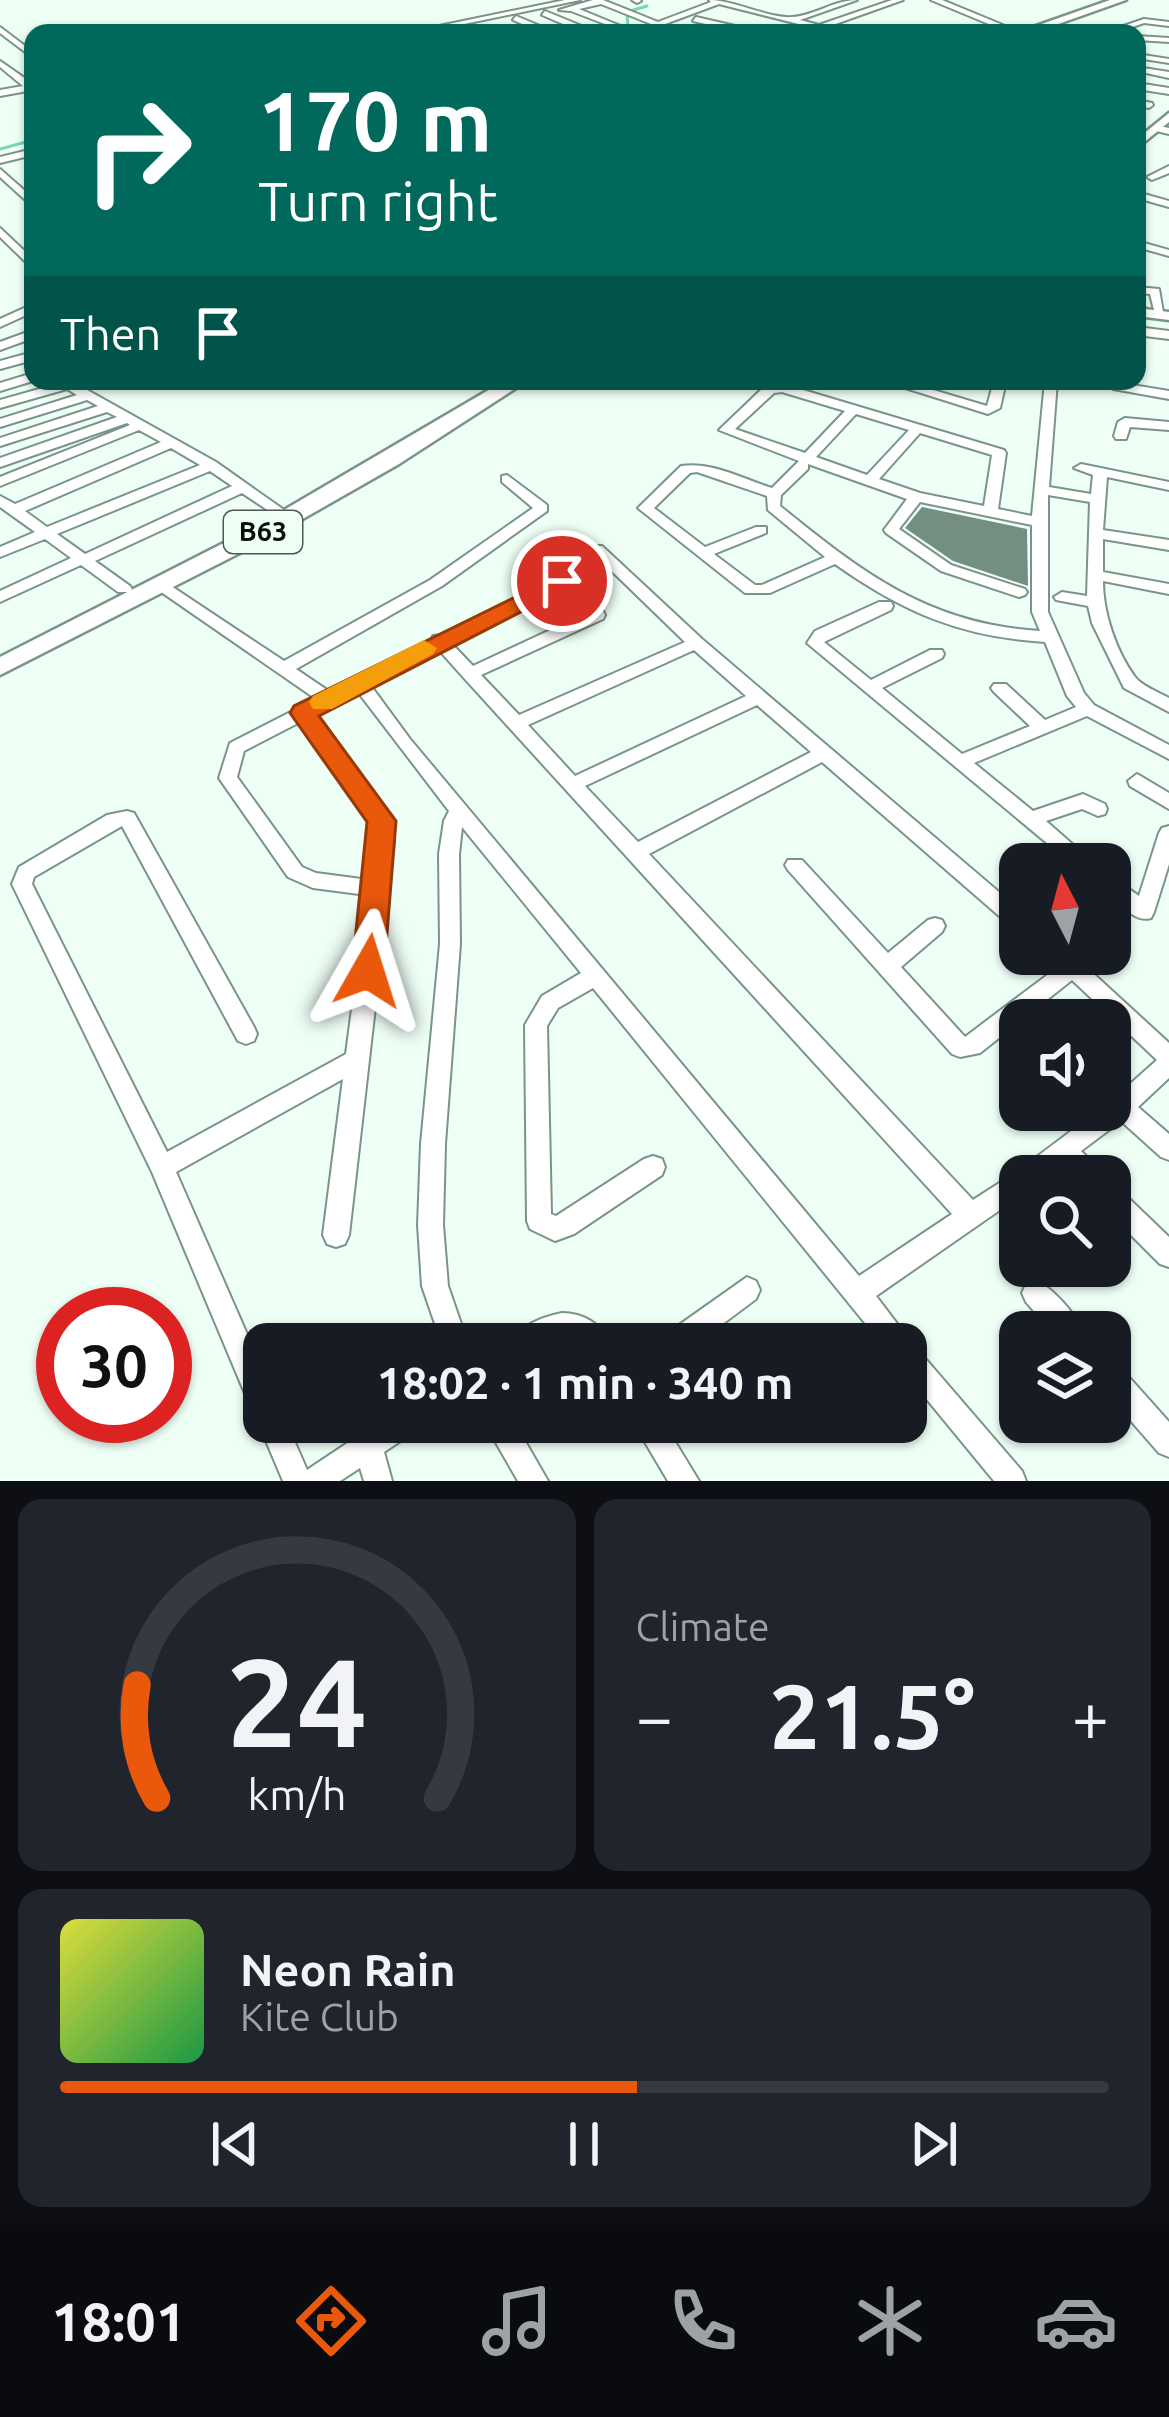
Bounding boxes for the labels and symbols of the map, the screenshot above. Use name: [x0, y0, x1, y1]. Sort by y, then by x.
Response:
road number: B63: [224, 511, 302, 553]
pin: [511, 530, 613, 632]
north arrow: [999, 843, 1131, 975]
position arrow: [305, 908, 431, 1034]
speed limit sign: 30: [36, 1287, 192, 1443]

